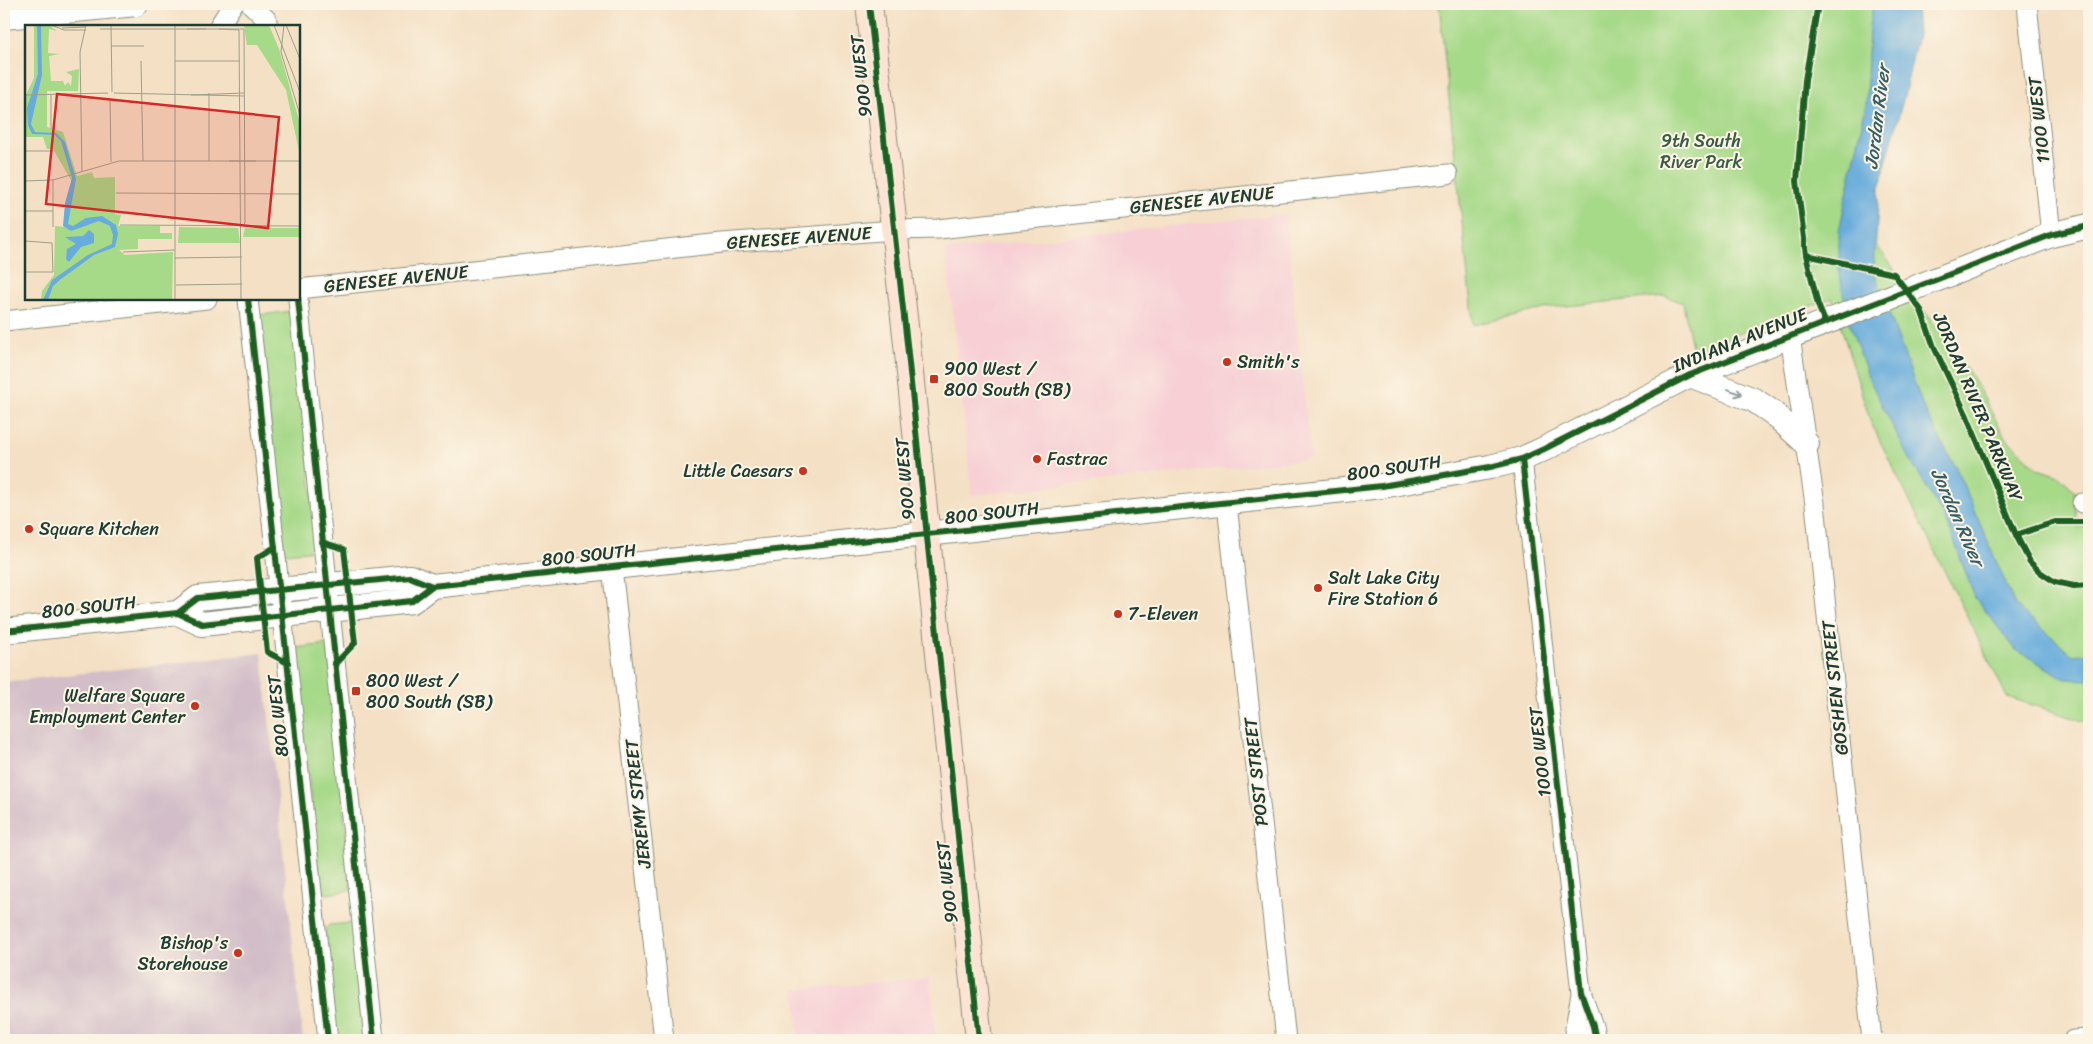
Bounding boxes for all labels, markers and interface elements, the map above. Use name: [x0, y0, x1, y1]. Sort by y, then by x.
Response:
inset map: [25, 25, 300, 300]
street label: 900 WEST: [841, 32, 881, 119]
water label: Jordan River: [1854, 60, 1900, 171]
street label: 1100 WEST: [2018, 74, 2059, 165]
park label: 9th South River Park: [1660, 125, 1742, 178]
street label: GENESEE AVENUE: [1128, 176, 1277, 223]
street label: GENESEE AVENUE: [726, 217, 873, 259]
street label: GENESEE AVENUE: [322, 255, 471, 302]
street label: INDIANA AVENUE: [1666, 298, 1814, 382]
street label: JORDAN RIVER PARKWAY: [1923, 306, 2033, 508]
place label: Smith's: [1237, 346, 1300, 378]
place label: 900 West / 800 South (SB): [944, 353, 1072, 406]
marker: Smith's: [1221, 356, 1233, 368]
marker: 900 West / 800 South (SB): [928, 373, 940, 385]
one-way arrow: [1727, 388, 1742, 397]
street label: 900 WEST: [885, 435, 925, 522]
place label: Fastrac: [1047, 443, 1107, 475]
street label: 800 SOUTH: [1345, 445, 1444, 490]
marker: Fastrac: [1031, 453, 1043, 465]
place label: Little Caesars: [683, 455, 794, 487]
water label: Jordan River: [1922, 463, 1996, 574]
marker: Little Caesars: [797, 465, 809, 477]
street label: 800 SOUTH: [943, 492, 1041, 534]
place label: Square Kitchen: [39, 513, 159, 545]
marker: Square Kitchen: [23, 523, 35, 535]
street label: 800 SOUTH: [540, 534, 638, 576]
place label: Salt Lake City Fire Station 6: [1328, 562, 1440, 615]
marker: Salt Lake City Fire Station 6: [1312, 582, 1324, 594]
street label: 800 SOUTH: [40, 586, 138, 628]
place label: 7-Eleven: [1128, 598, 1199, 630]
marker: 7-Eleven: [1112, 608, 1124, 620]
street label: GOSHEN STREET: [1812, 618, 1858, 757]
place label: 800 West / 800 South (SB): [366, 665, 494, 718]
street label: 800 WEST: [258, 672, 298, 759]
place label: Welfare Square Employment Center: [29, 680, 187, 733]
marker: 800 West / 800 South (SB): [350, 685, 362, 697]
marker: Welfare Square Employment Center: [189, 700, 201, 712]
street label: 1000 WEST: [1519, 704, 1561, 799]
street label: POST STREET: [1234, 715, 1278, 828]
street label: JEREMY STREET: [615, 737, 661, 871]
street label: 900 WEST: [927, 838, 967, 925]
place label: Bishop's Storehouse: [138, 927, 229, 980]
marker: Bishop's Storehouse: [232, 947, 244, 959]

